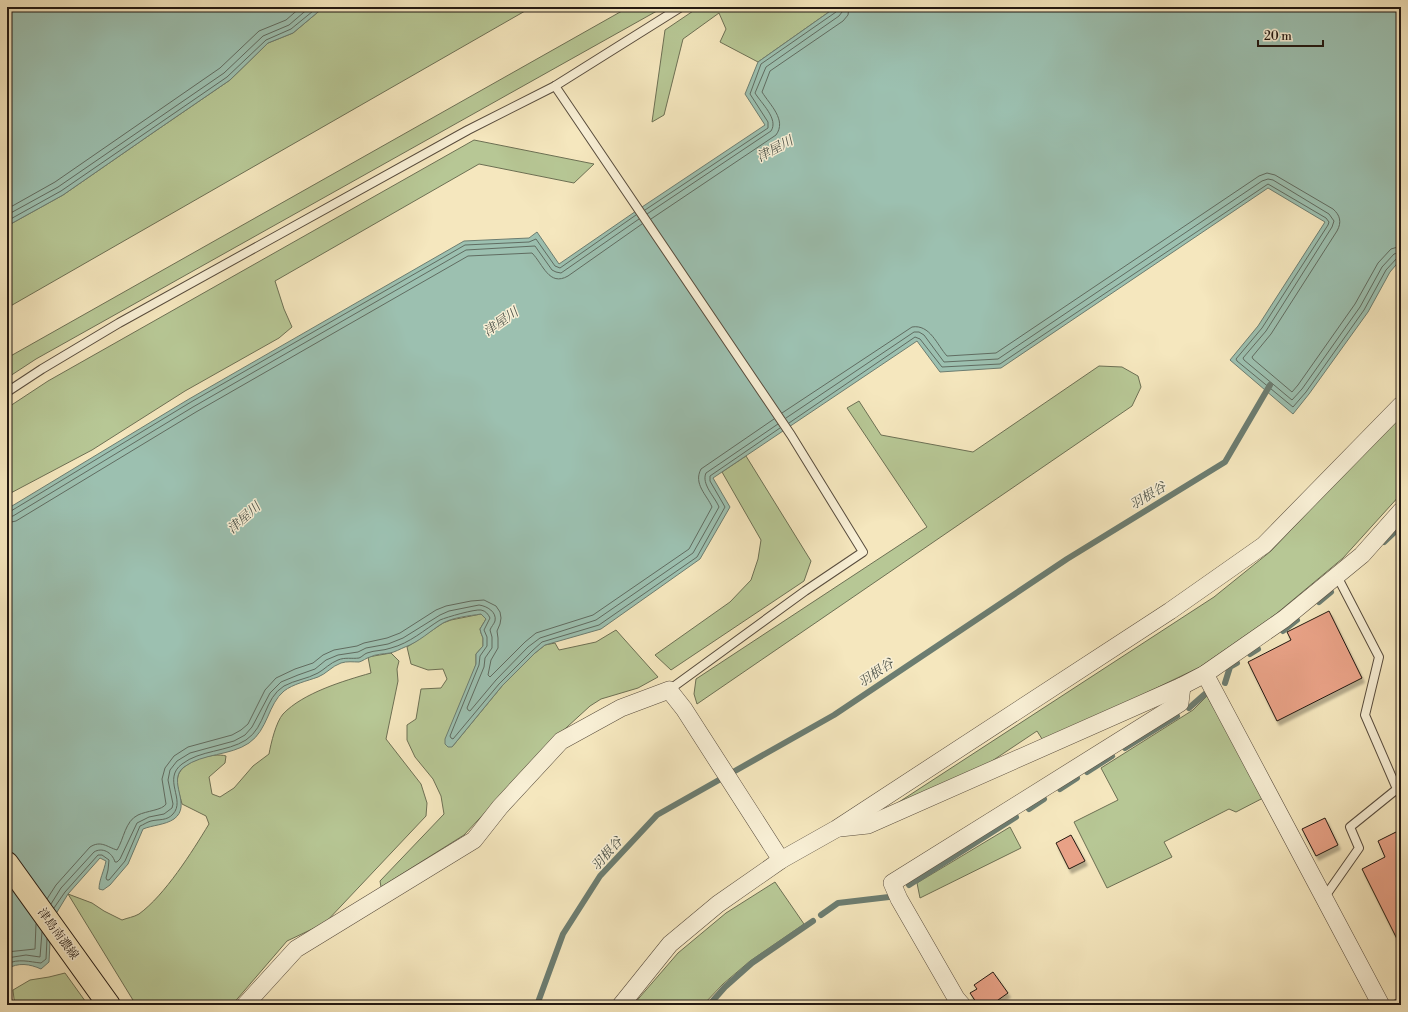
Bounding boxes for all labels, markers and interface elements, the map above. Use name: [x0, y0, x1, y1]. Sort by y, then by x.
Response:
scale bar: [1258, 22, 1323, 48]
text: 20 m: [1264, 29, 1292, 44]
water label: 津屋川: [754, 132, 798, 165]
water label: 津屋川: [480, 303, 523, 340]
water label: 羽根谷: [1127, 479, 1170, 513]
water label: 津屋川: [224, 498, 265, 537]
water label: 羽根谷: [855, 655, 897, 691]
water label: 羽根谷: [588, 833, 627, 874]
street label: 津島南濃線: [34, 905, 82, 963]

